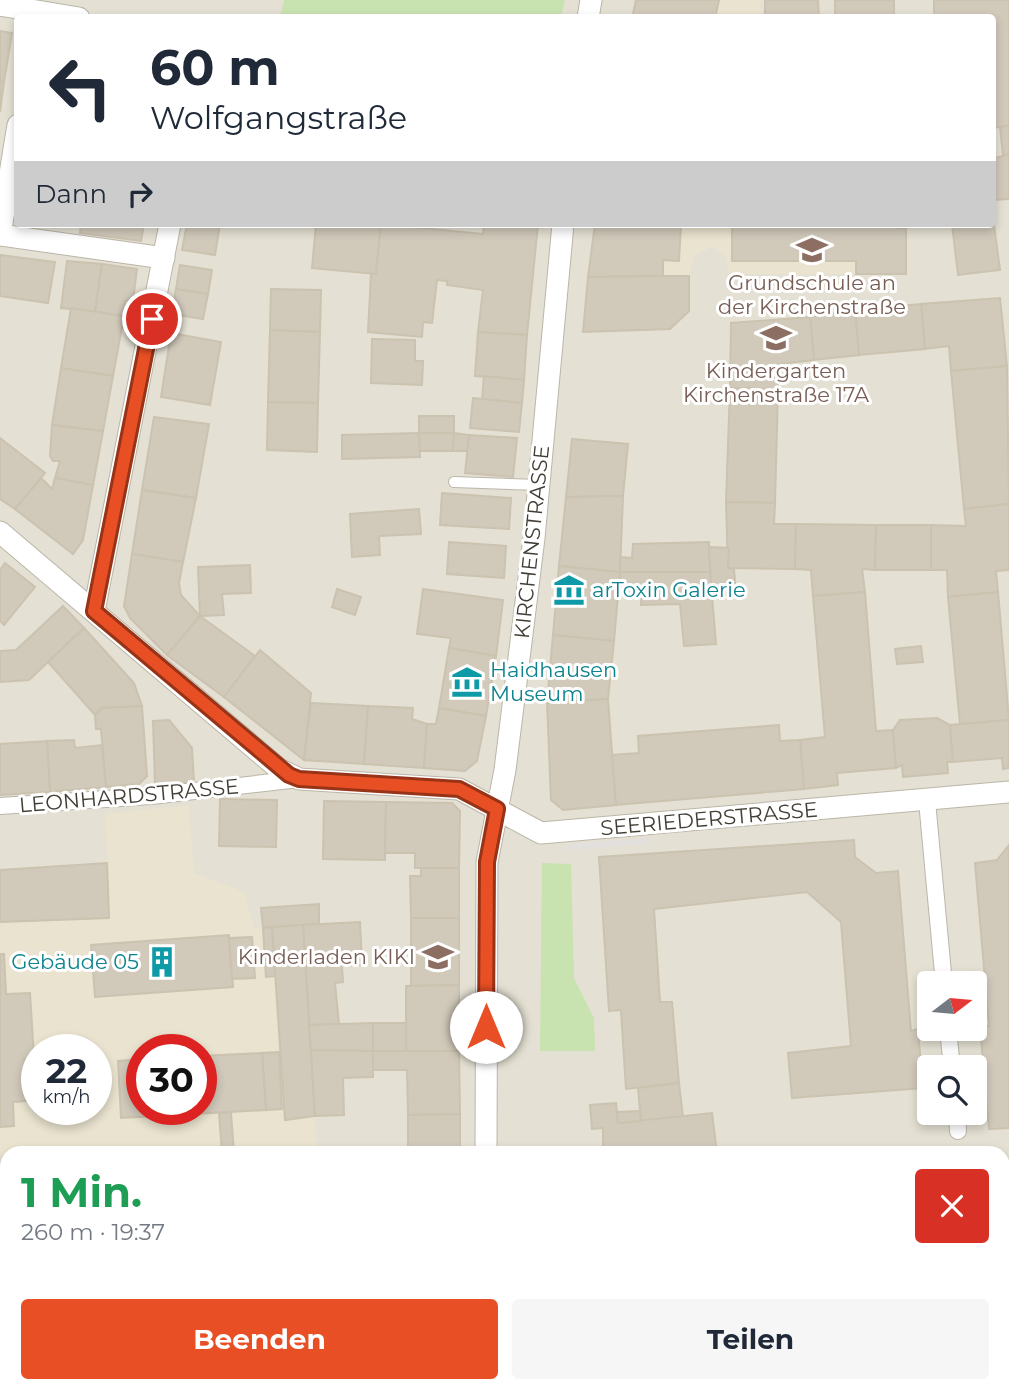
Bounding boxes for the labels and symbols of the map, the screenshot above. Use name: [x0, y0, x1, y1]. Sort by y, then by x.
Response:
school or university icon: Grundschule an der Kirchenstraße: [795, 233, 829, 267]
place label: Grundschule an der Kirchenstraße: [718, 270, 906, 319]
pin: [122, 289, 182, 349]
school or university icon: Kindergarten Kirchenstraße 17A: [759, 321, 793, 355]
place label: Kindergarten Kirchenstraße 17A: [683, 358, 870, 407]
street label: KIRCHENSTRASSE: [509, 444, 554, 640]
museum icon: arToxin Galerie: [552, 573, 586, 607]
place label: arToxin Galerie: [592, 577, 746, 602]
place label: Haidhausen Museum: [490, 657, 617, 706]
museum icon: Haidhausen Museum: [450, 665, 484, 699]
street label: LEONHARDSTRASSE: [18, 773, 240, 818]
street label: SEERIEDERSTRASSE: [599, 797, 819, 840]
school or university icon: Kinderladen KIKI: [421, 940, 455, 974]
place label: Kinderladen KIKI: [238, 944, 415, 969]
building icon: Gebäude 05: [145, 945, 179, 979]
place label: Gebäude 05: [11, 949, 139, 974]
north arrow: [917, 971, 987, 1041]
position arrow: [449, 990, 523, 1064]
speed limit sign: 30: [126, 1034, 217, 1125]

